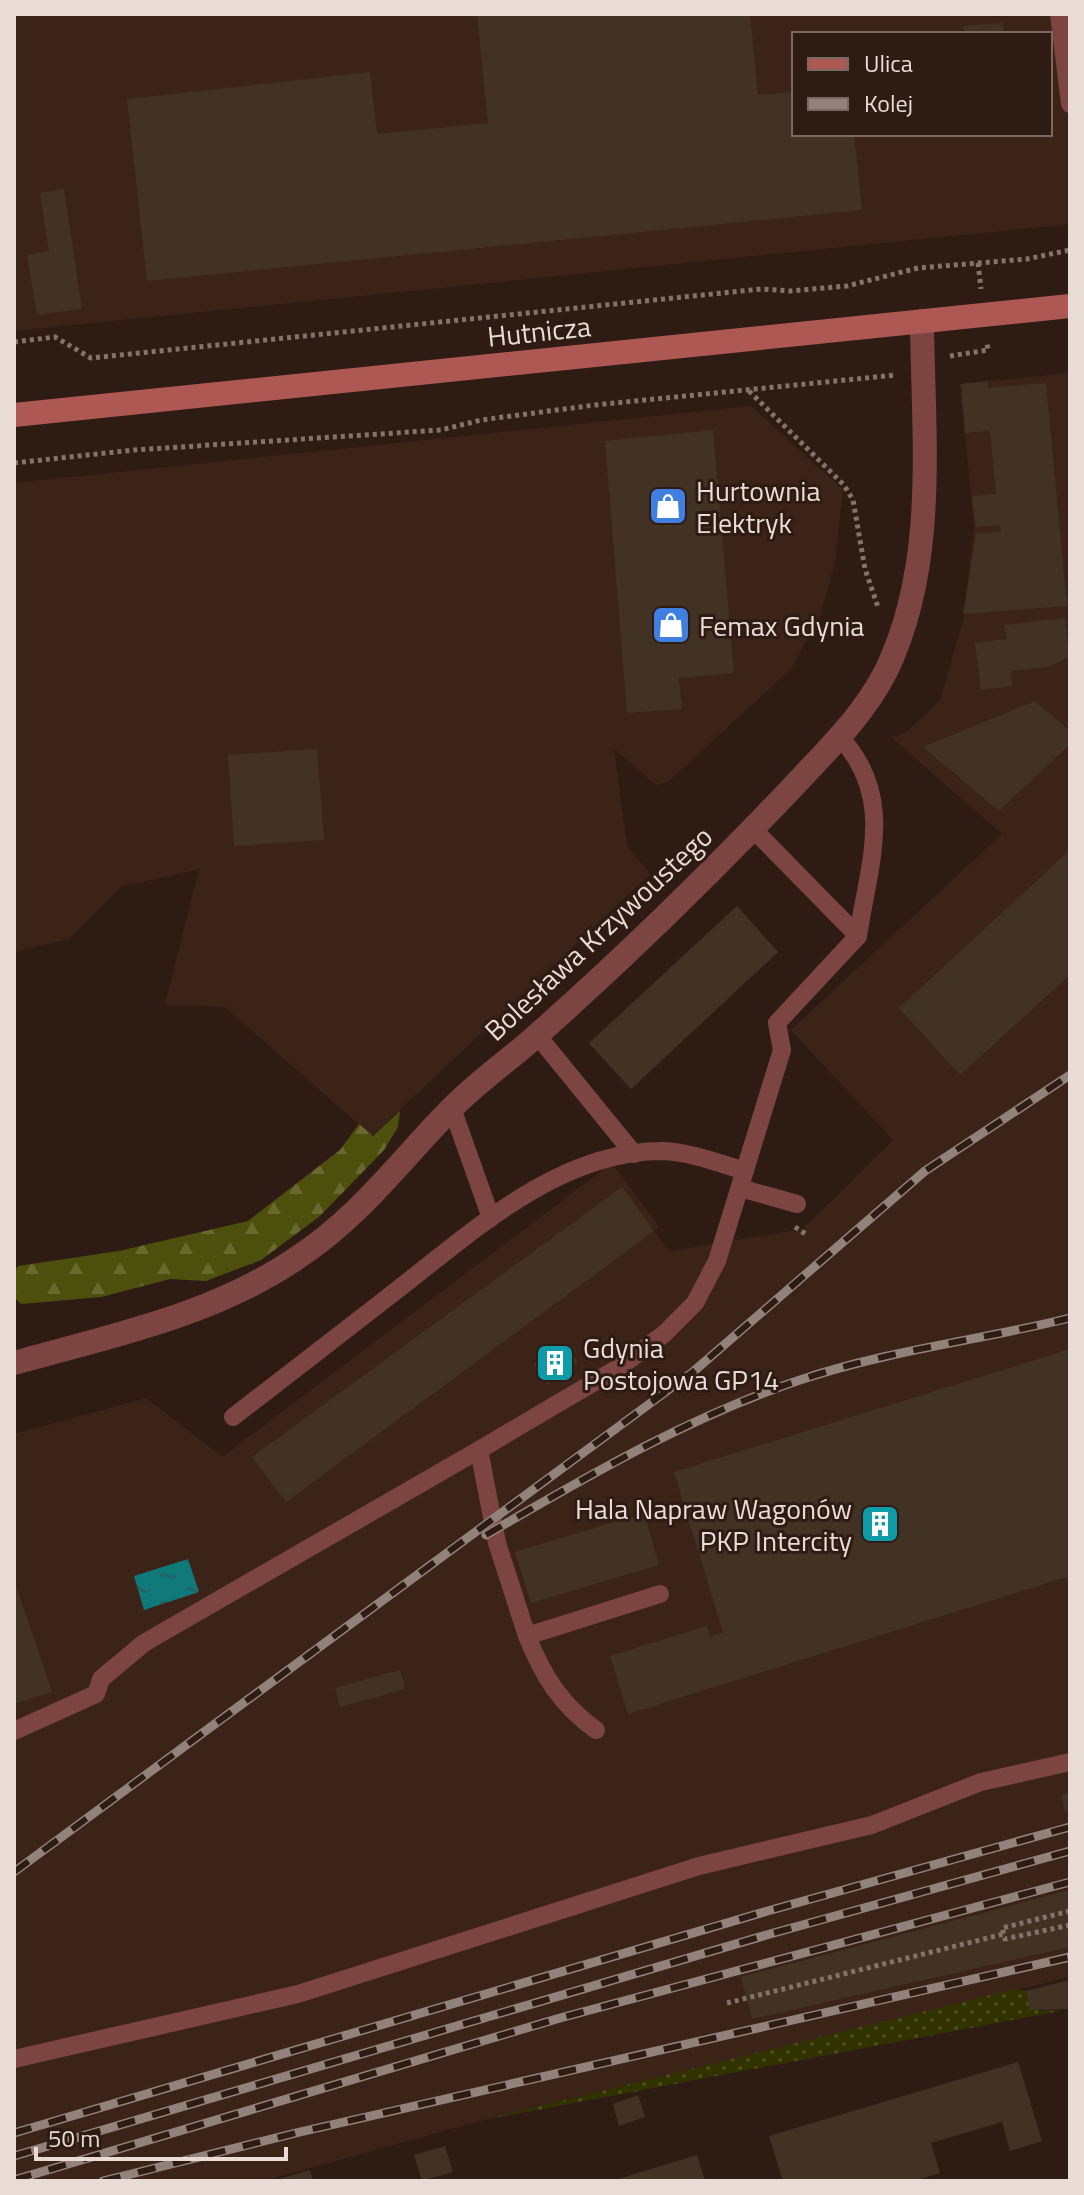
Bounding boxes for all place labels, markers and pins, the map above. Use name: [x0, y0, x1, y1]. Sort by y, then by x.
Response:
place label: Hurtownia Elektryk: [696, 469, 820, 544]
shop icon: Hurtownia Elektryk: [647, 485, 689, 527]
shop icon: Femax Gdynia: [650, 604, 692, 646]
place label: Femax Gdynia: [699, 604, 864, 647]
place label: Gdynia Postojowa GP14: [583, 1326, 779, 1401]
building icon: Gdynia Postojowa GP14: [534, 1342, 576, 1384]
place label: Hala Napraw Wagonów PKP Intercity: [575, 1487, 852, 1562]
building icon: Hala Napraw Wagonów PKP Intercity: [859, 1503, 901, 1545]

